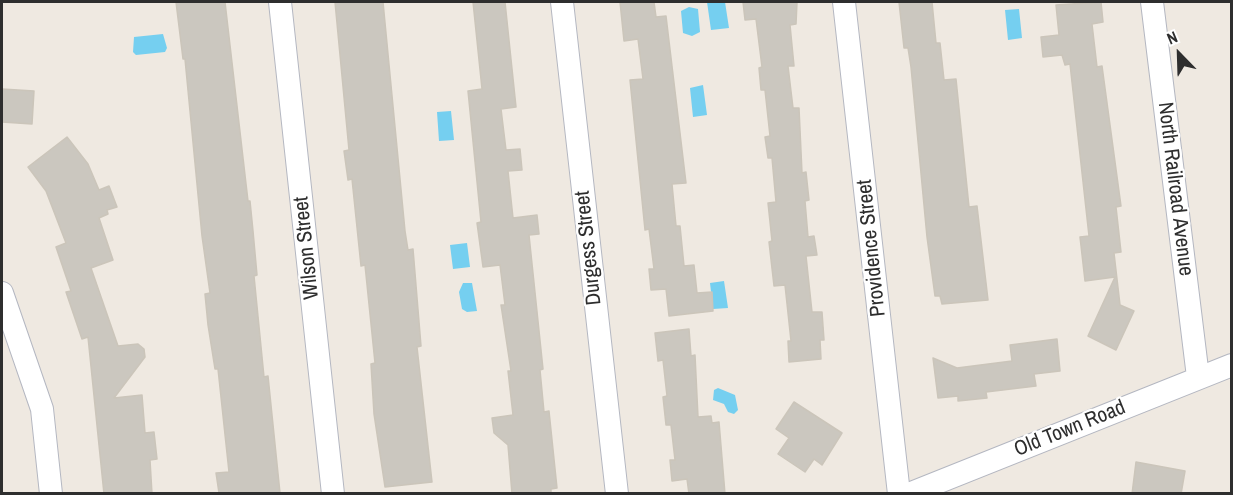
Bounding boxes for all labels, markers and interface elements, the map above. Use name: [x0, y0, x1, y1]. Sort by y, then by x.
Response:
north arrow: [1149, 24, 1209, 84]
text: N: [1163, 25, 1181, 49]
street label: North Railroad Avenue: [1152, 101, 1198, 277]
street label: Providence Street: [852, 178, 892, 318]
street label: Durgess Street: [570, 190, 608, 306]
street label: Wilson Street: [289, 195, 325, 301]
street label: Old Town Road: [1011, 395, 1129, 463]

